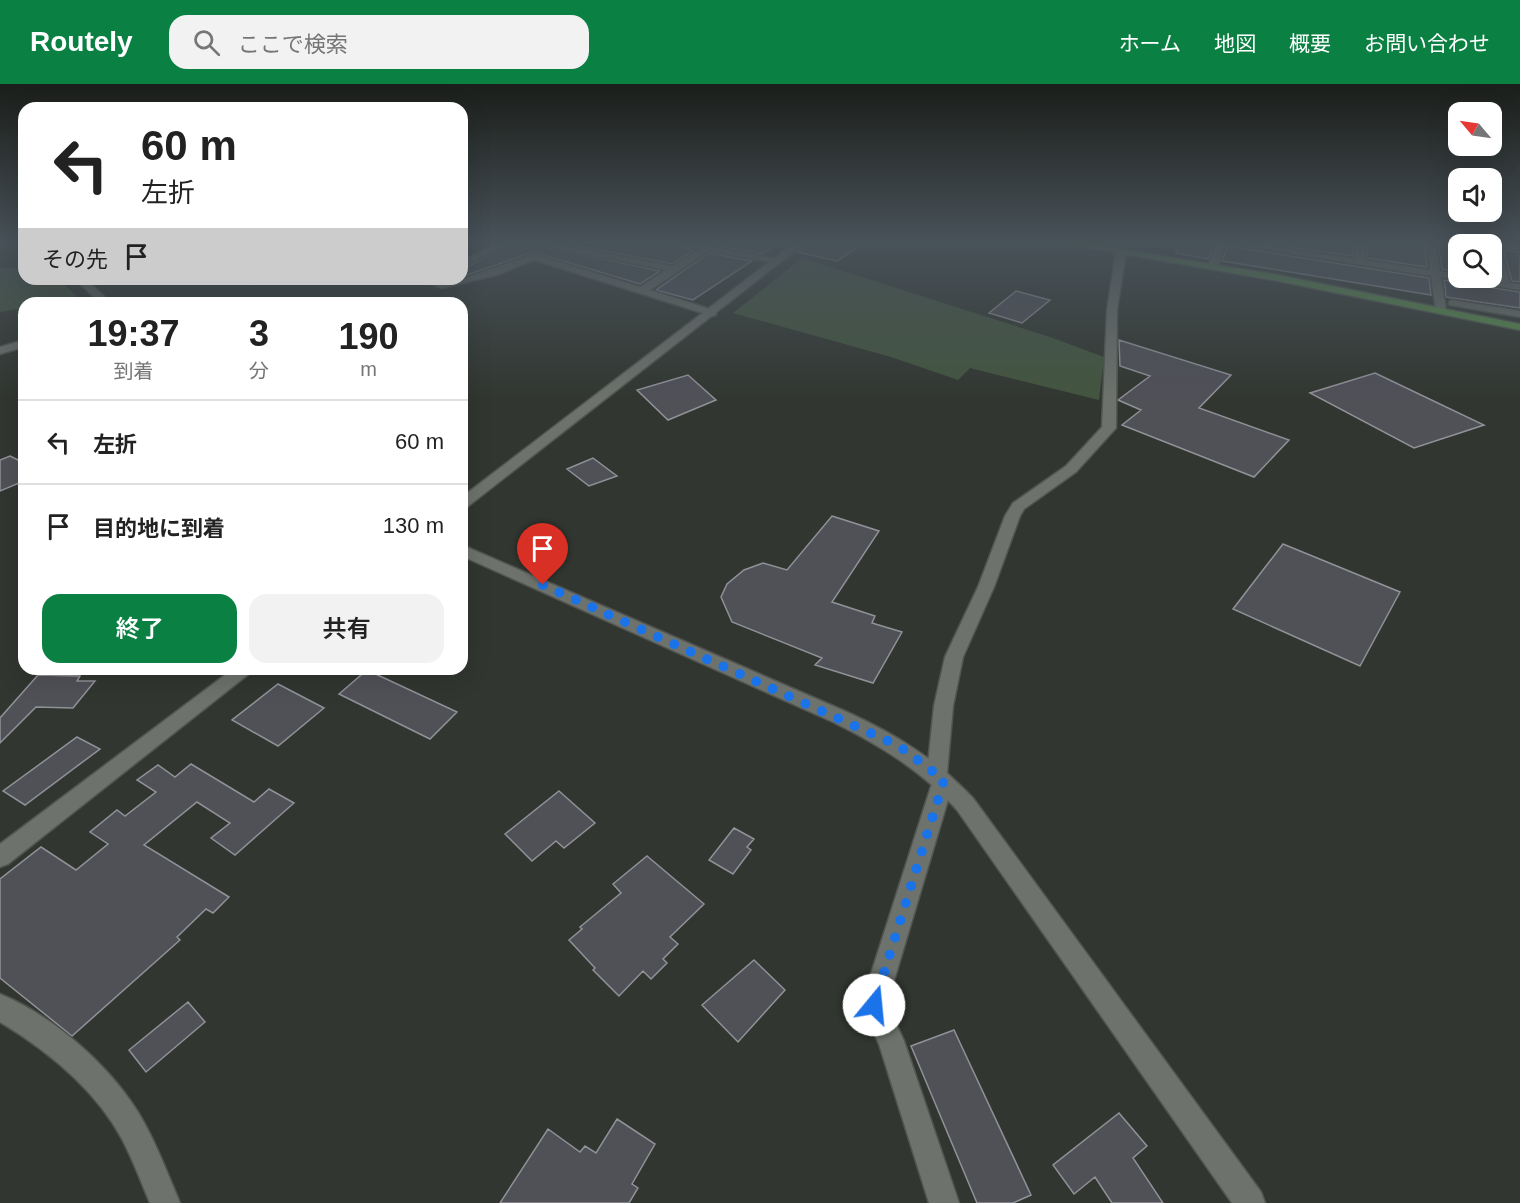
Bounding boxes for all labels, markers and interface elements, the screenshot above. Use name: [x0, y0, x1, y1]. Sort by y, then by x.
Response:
search box: [169, 15, 589, 69]
text: Routely: [30, 26, 133, 57]
icon: search: [190, 26, 223, 59]
text: ここで検索: [238, 32, 348, 57]
text: ホーム: [1119, 32, 1181, 55]
text: 地図: [1214, 32, 1256, 55]
text: 概要: [1289, 32, 1331, 55]
text: お問い合わせ: [1364, 32, 1490, 55]
north arrow: [1448, 102, 1502, 156]
map controls: [1448, 102, 1502, 288]
text: 60 m: [141, 122, 237, 169]
icon: left: [42, 126, 120, 204]
button: sound: [1448, 168, 1502, 222]
text: 左折: [141, 178, 195, 208]
button: search: [1448, 234, 1502, 288]
icon: arrive: [120, 240, 153, 273]
text: その先: [42, 247, 108, 272]
text: 19:37: [87, 313, 180, 354]
text: 3: [249, 313, 269, 354]
text: 190: [338, 316, 399, 357]
text: m: [360, 358, 377, 380]
text: 到着: [113, 360, 153, 382]
text: 分: [249, 360, 269, 382]
icon: left: [42, 426, 75, 459]
text: 60 m: [395, 429, 444, 454]
text: 左折: [93, 432, 137, 457]
icon: arrive: [42, 510, 75, 543]
text: 130 m: [383, 513, 444, 538]
text: 目的地に到着: [93, 516, 225, 541]
pin: [517, 523, 568, 585]
icon: arrive: [526, 532, 559, 565]
button: 終了: [42, 594, 237, 663]
button: 共有: [249, 594, 444, 663]
position arrow: [842, 973, 906, 1037]

